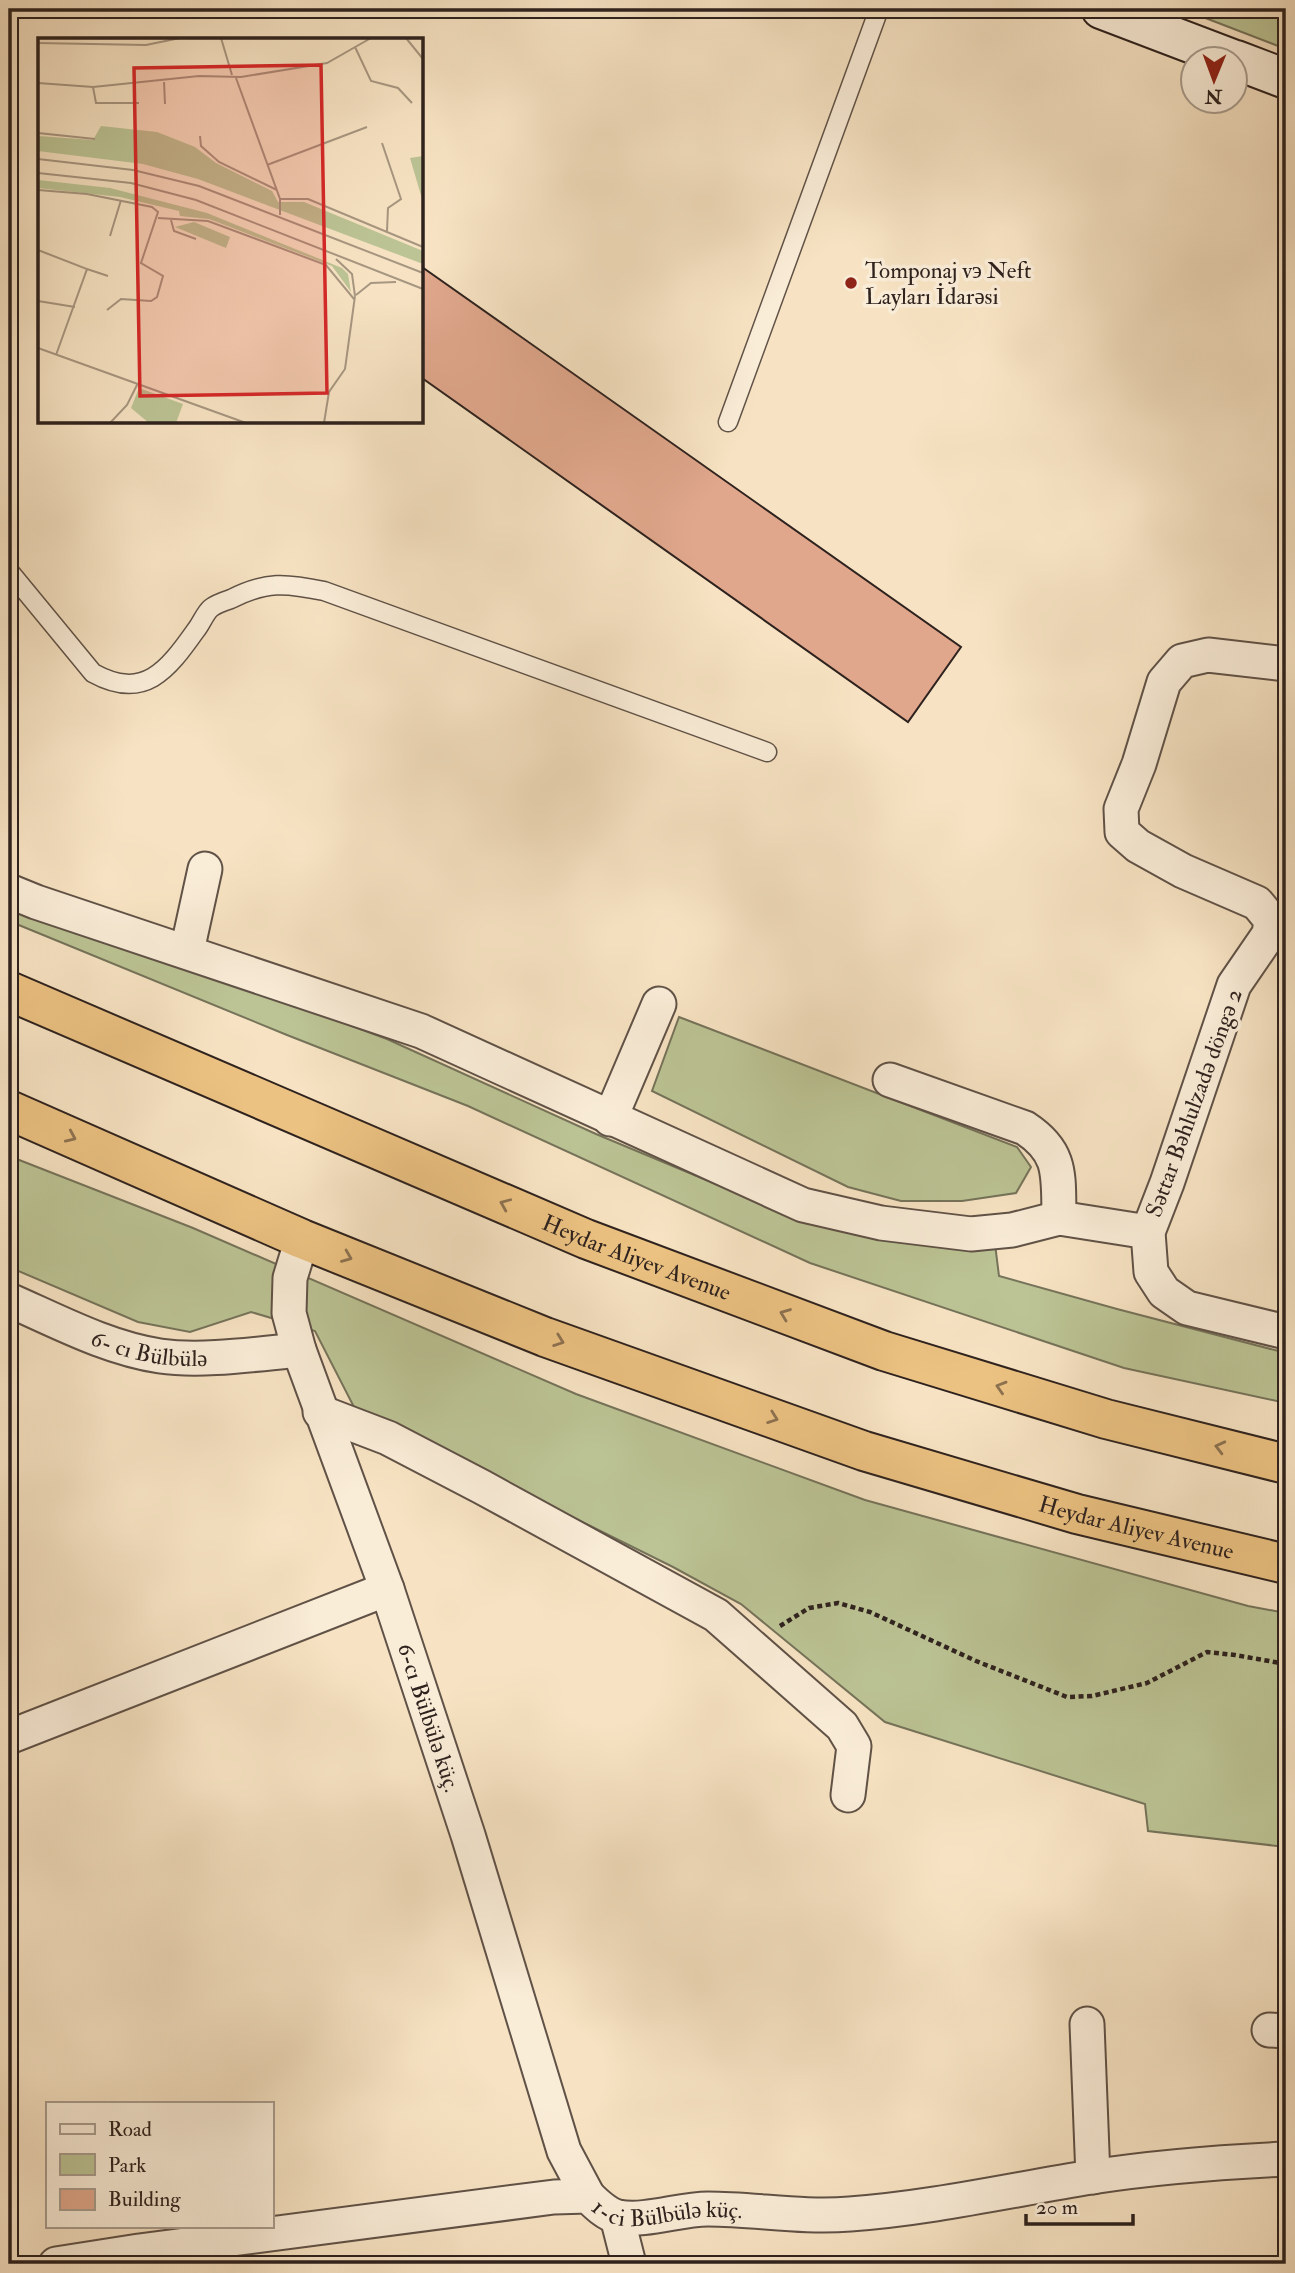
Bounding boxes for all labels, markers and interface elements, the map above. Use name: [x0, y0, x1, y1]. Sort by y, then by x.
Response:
inset map: [38, 38, 424, 424]
north arrow: [1180, 46, 1250, 116]
text: N: [1204, 84, 1223, 108]
place label: Tomponaj vэ Neft Layları İdarəsi: [865, 256, 1031, 311]
marker: Tomponaj vэ Neft Layları İdarəsi: [843, 275, 859, 291]
street label: Səttar Bəhlulzadə döngə 2: [1139, 985, 1249, 1221]
one-way arrow: [64, 1129, 76, 1143]
one-way arrow: [500, 1198, 513, 1212]
street label: Heydar Aliyev Avenue: [538, 1208, 736, 1307]
one-way arrow: [341, 1249, 353, 1263]
one-way arrow: [780, 1308, 792, 1322]
street label: 6- cı Bülbülə: [87, 1323, 208, 1373]
one-way arrow: [552, 1333, 564, 1347]
one-way arrow: [995, 1380, 1007, 1395]
one-way arrow: [766, 1410, 778, 1424]
one-way arrow: [1214, 1441, 1226, 1455]
street label: Heydar Aliyev Avenue: [1036, 1489, 1237, 1566]
street label: 6-cı Bülbülə küç.: [391, 1639, 467, 1796]
legend: [46, 2102, 273, 2228]
text: Road: [108, 2116, 153, 2143]
text: Park: [108, 2152, 146, 2179]
scale bar: [1026, 2182, 1132, 2226]
text: Building: [108, 2186, 181, 2213]
street label: 1-ci Bülbülə küç.: [586, 2192, 743, 2233]
text: 20 m: [1036, 2194, 1078, 2221]

